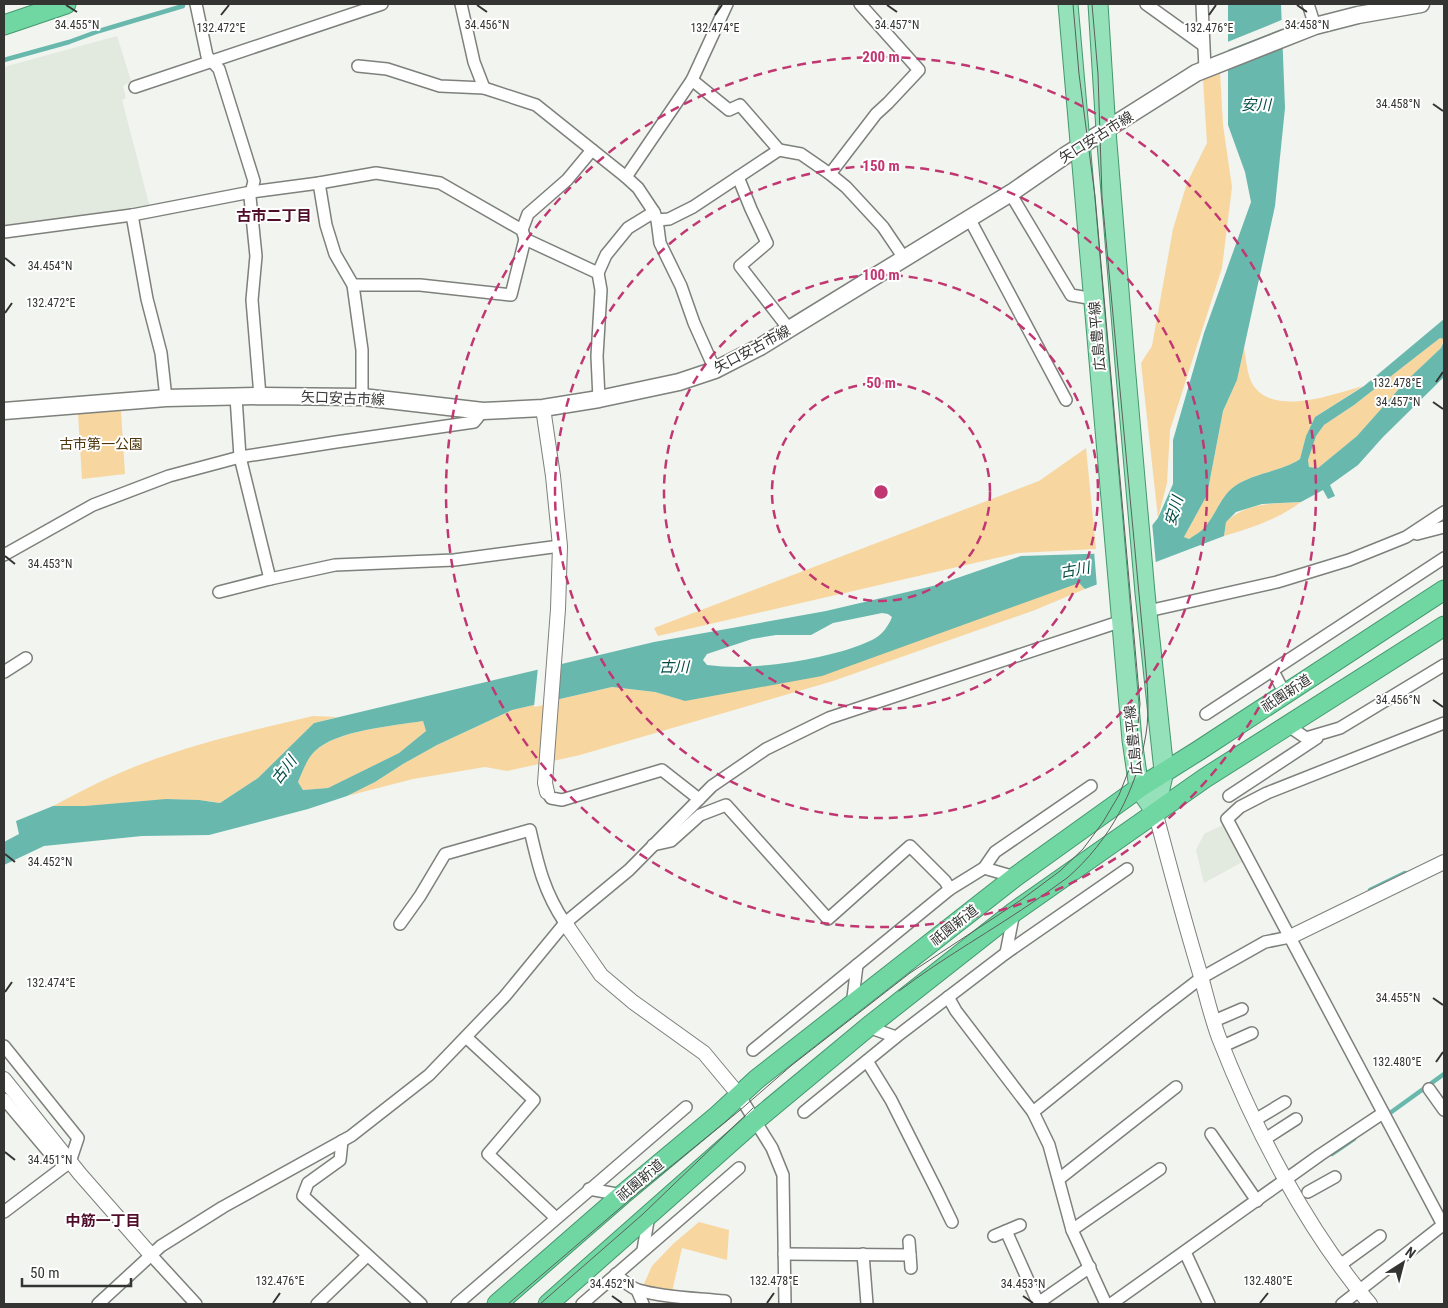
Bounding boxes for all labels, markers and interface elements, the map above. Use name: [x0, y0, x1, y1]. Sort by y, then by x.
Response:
text: 34.455°N: [55, 18, 99, 32]
text: 34.456°N: [465, 18, 509, 32]
text: 34.457°N: [875, 18, 919, 32]
text: 34.458°N: [1285, 18, 1329, 32]
text: 132.472°E: [196, 21, 246, 35]
text: 132.474°E: [690, 21, 740, 35]
text: 132.476°E: [1184, 21, 1234, 35]
text: 200 m: [862, 48, 900, 66]
water label: 安川: [1241, 96, 1273, 114]
text: 34.458°N: [1376, 97, 1420, 111]
street label: 矢口安古市線: [1056, 108, 1136, 166]
text: 150 m: [862, 157, 900, 175]
district label: 古市二丁目: [236, 207, 312, 225]
text: 34.454°N: [28, 259, 72, 273]
text: 100 m: [862, 266, 900, 284]
text: 132.472°E: [26, 296, 76, 310]
street label: 広島豊平線: [1086, 300, 1108, 372]
street label: 矢口安古市線: [711, 322, 793, 376]
text: 50 m: [866, 374, 896, 392]
text: 132.478°E: [1372, 376, 1422, 390]
street label: 矢口安古市線: [301, 389, 385, 407]
text: 34.457°N: [1376, 395, 1420, 409]
park label: 古市第一公園: [59, 436, 143, 452]
centre of rings: [872, 483, 890, 501]
water label: 安川: [1161, 492, 1187, 528]
text: 34.453°N: [28, 557, 72, 571]
water label: 古川: [1059, 558, 1093, 581]
water label: 古川: [659, 658, 691, 676]
street label: 祇園新道: [1258, 671, 1314, 715]
text: 34.456°N: [1376, 693, 1420, 707]
street label: 広島豊平線: [1121, 704, 1145, 776]
water label: 古川: [268, 751, 302, 787]
text: 34.452°N: [28, 855, 72, 869]
street label: 祇園新道: [927, 901, 981, 949]
text: 132.474°E: [26, 976, 76, 990]
text: 34.455°N: [1376, 991, 1420, 1005]
text: 132.480°E: [1372, 1055, 1422, 1069]
text: 34.451°N: [28, 1153, 72, 1167]
street label: 祇園新道: [613, 1156, 667, 1204]
district label: 中筋一丁目: [65, 1212, 141, 1230]
north arrow: [1378, 1238, 1428, 1288]
text: N: [1402, 1243, 1419, 1261]
scale bar: [22, 1256, 131, 1288]
text: 50 m: [30, 1264, 60, 1282]
text: 132.476°E: [255, 1274, 305, 1288]
text: 132.478°E: [749, 1274, 799, 1288]
text: 132.480°E: [1243, 1274, 1293, 1288]
text: 34.452°N: [590, 1277, 634, 1291]
text: 34.453°N: [1001, 1277, 1045, 1291]

